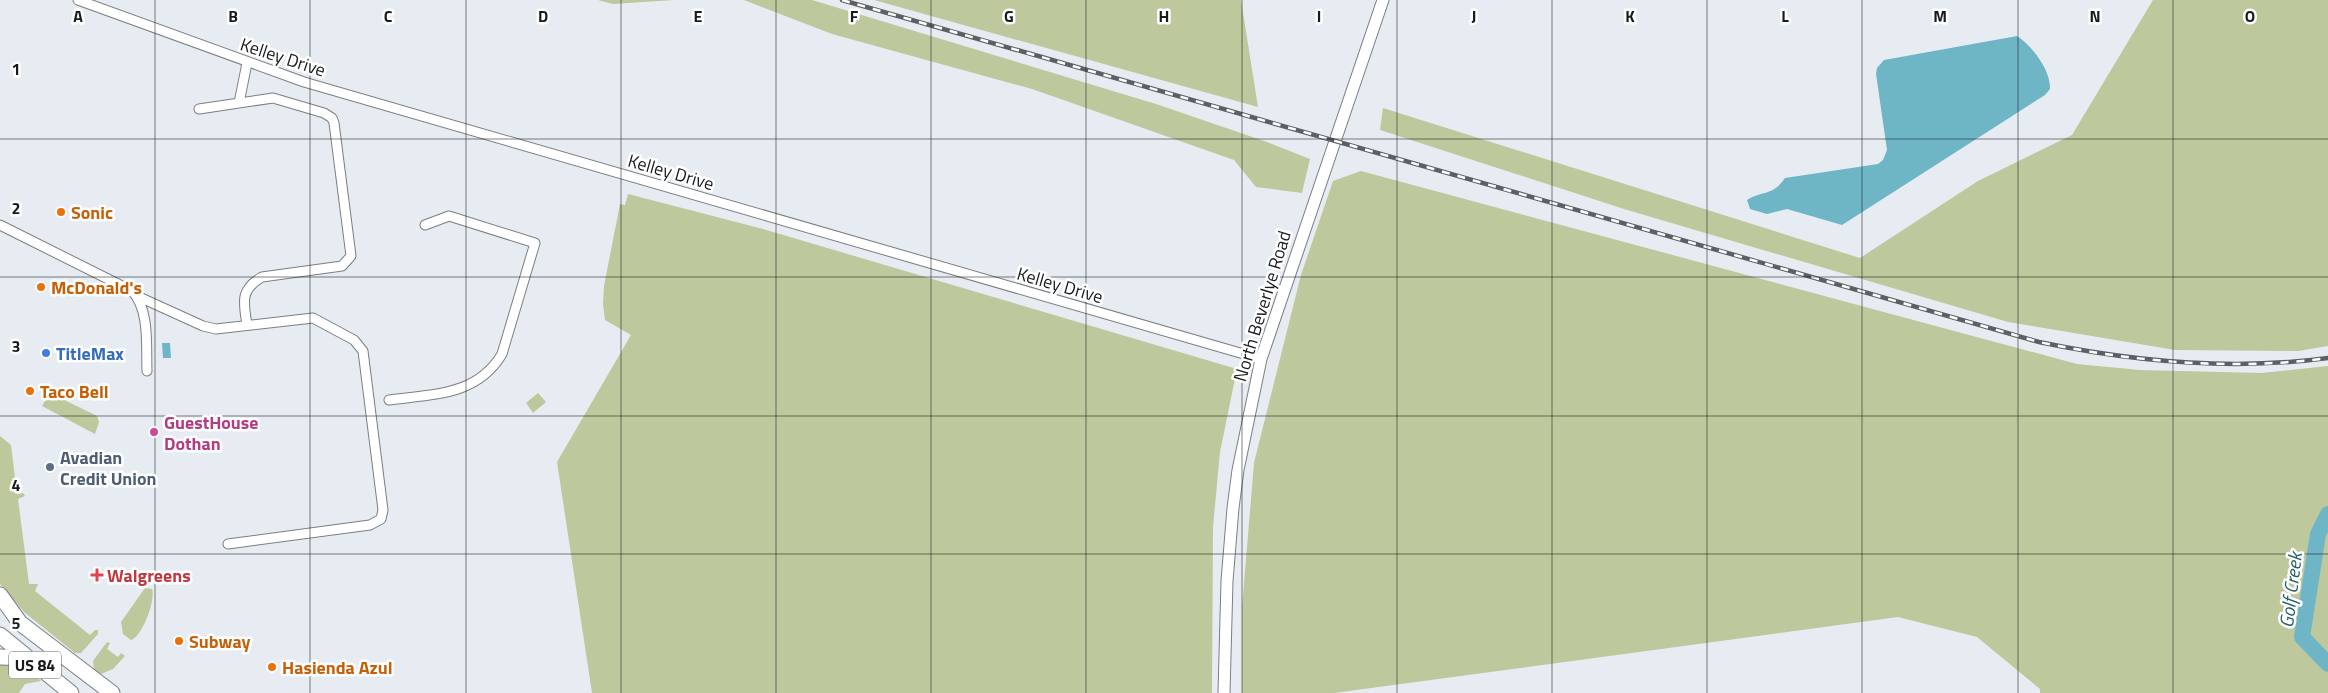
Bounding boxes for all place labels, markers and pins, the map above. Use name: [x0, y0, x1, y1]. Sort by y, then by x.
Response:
place label: Sonic: [71, 199, 113, 226]
marker: Sonic: [55, 206, 67, 218]
place label: McDonald's: [51, 274, 142, 301]
marker: McDonald's: [35, 281, 47, 293]
place label: TitleMax: [56, 340, 124, 367]
marker: TitleMax: [40, 347, 52, 359]
place label: Taco Bell: [40, 378, 109, 405]
marker: Taco Bell: [24, 385, 36, 397]
place label: GuestHouse Dothan: [164, 409, 258, 457]
marker: GuestHouse Dothan: [148, 426, 160, 438]
place label: Avadian Credit Union: [60, 444, 157, 492]
marker: Avadian Credit Union: [44, 461, 56, 473]
place label: Walgreens: [107, 562, 191, 589]
marker: Walgreens: [91, 569, 103, 581]
place label: Subway: [189, 628, 251, 655]
marker: Subway: [173, 635, 185, 647]
place label: Hasienda Azul: [282, 654, 393, 681]
marker: Hasienda Azul: [266, 661, 278, 673]

